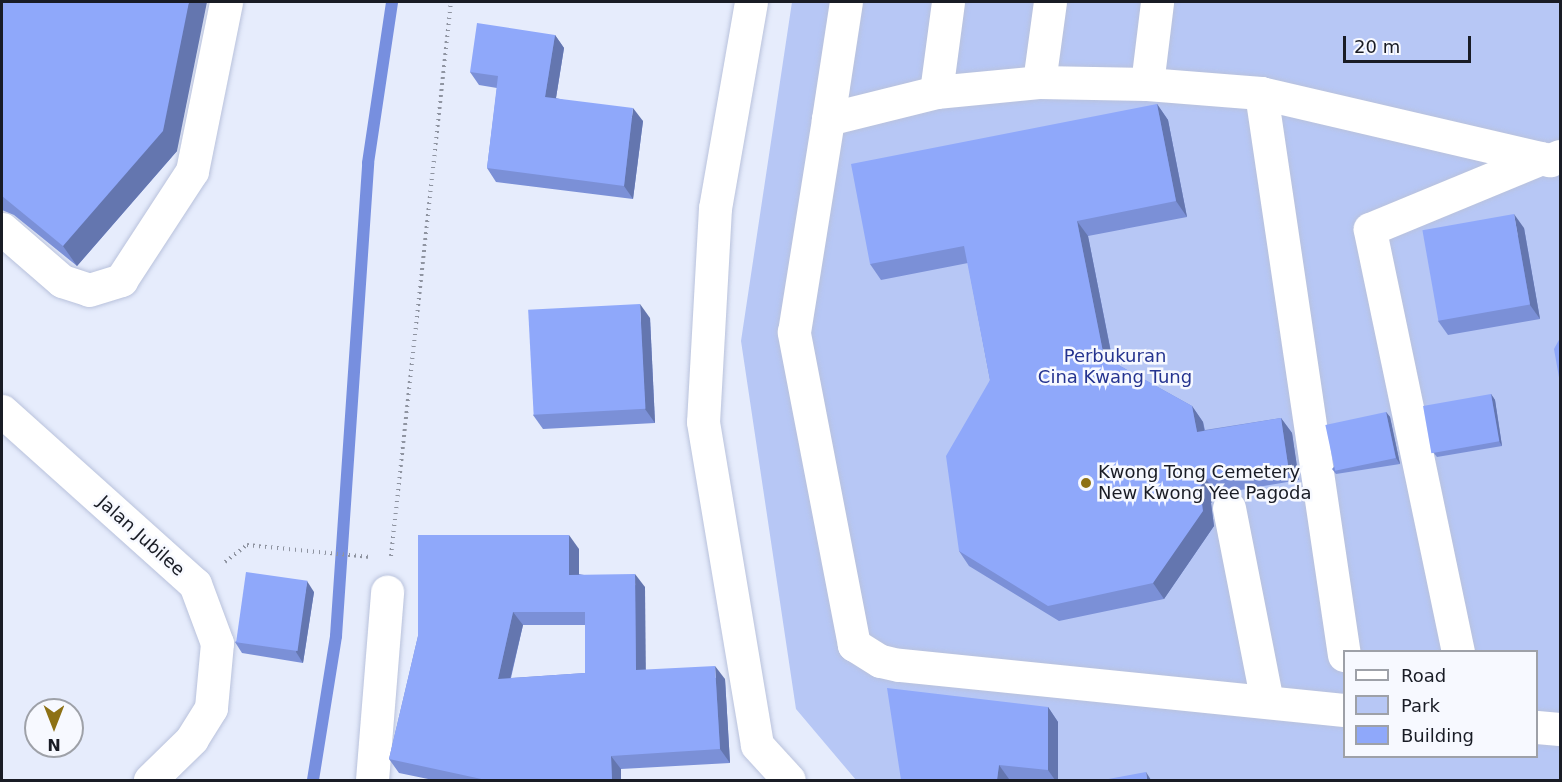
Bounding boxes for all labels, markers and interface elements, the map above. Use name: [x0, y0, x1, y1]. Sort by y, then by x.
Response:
scale bar: [1346, 24, 1474, 62]
text: 20 m: [1354, 36, 1400, 57]
park label: Perbukuran Cina Kwang Tung: [1038, 346, 1192, 388]
place label: Kwong Tong Cemetery New Kwong Yee Pagoda: [1098, 462, 1312, 504]
marker: Kwong Tong Cemetery New Kwong Yee Pagoda: [1079, 476, 1093, 490]
street label: Jalan Jubilee: [93, 491, 189, 581]
legend: [1343, 650, 1538, 758]
text: Road: [1401, 665, 1446, 686]
text: Park: [1401, 695, 1440, 716]
north arrow: [24, 698, 84, 758]
text: Building: [1401, 725, 1474, 746]
text: N: [47, 735, 61, 754]

